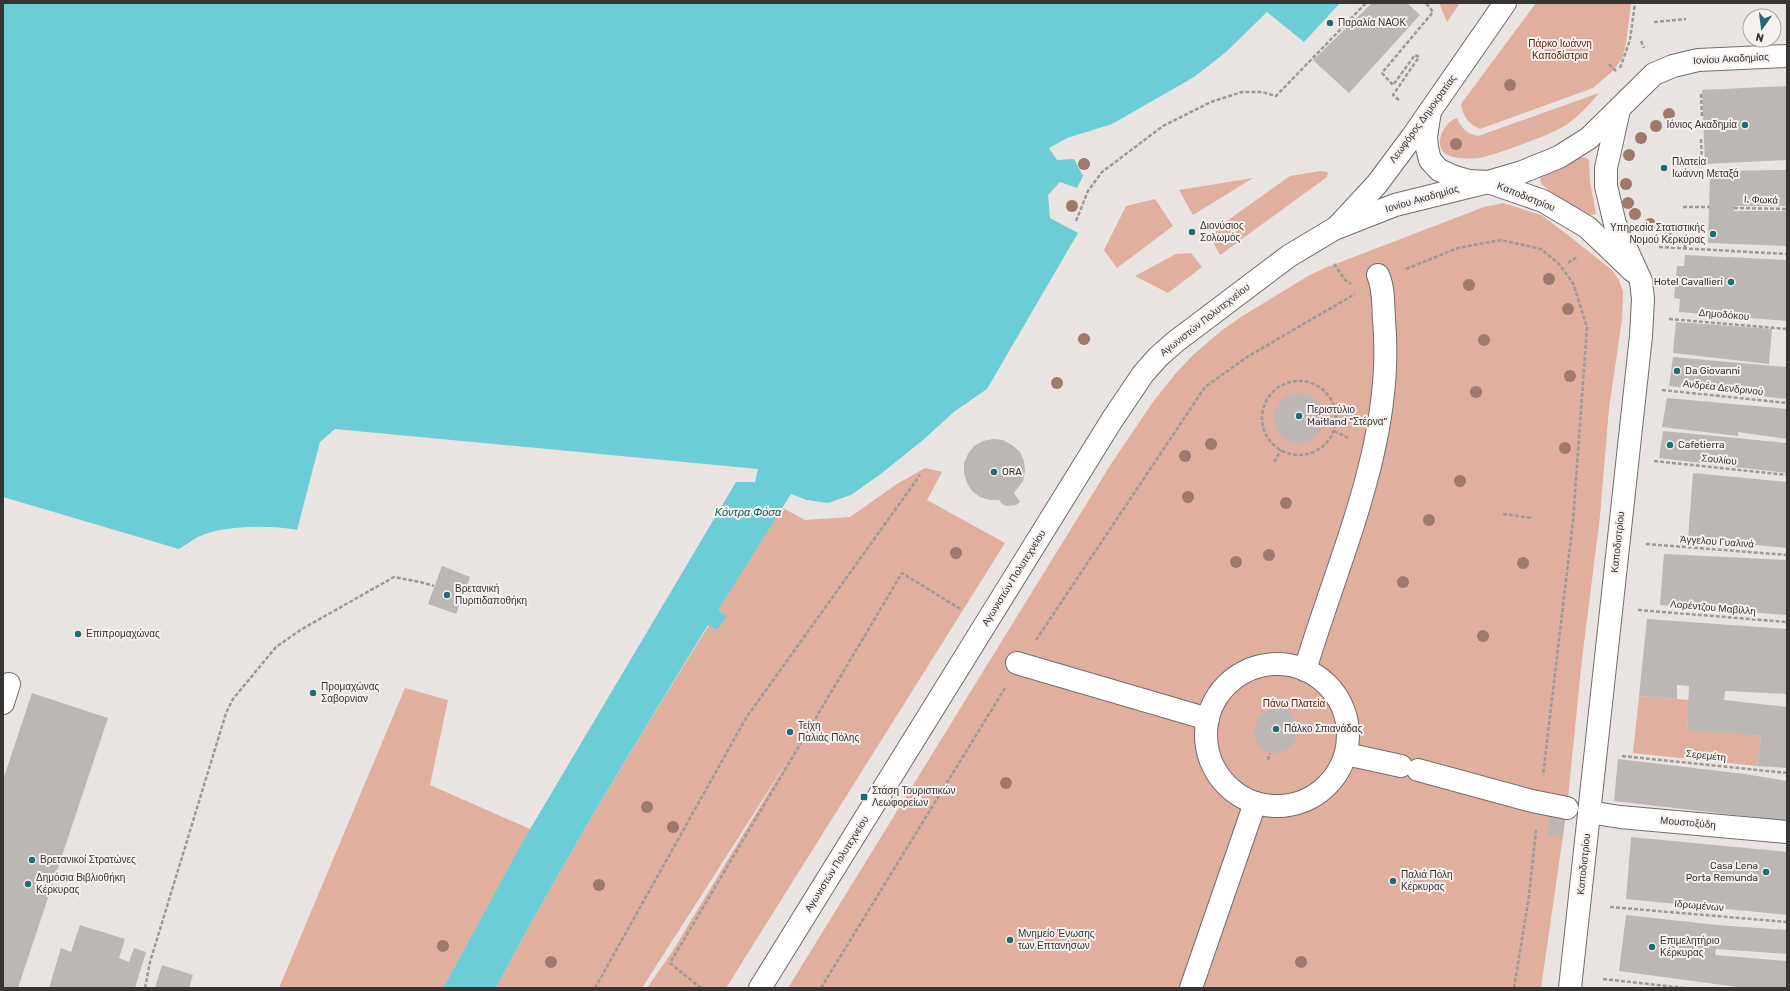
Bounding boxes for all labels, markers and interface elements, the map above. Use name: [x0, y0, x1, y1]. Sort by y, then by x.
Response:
north arrow: [1742, 8, 1782, 48]
place label: Παραλία ΝΑΟΚ: [1338, 17, 1406, 29]
marker: Παραλία ΝΑΟΚ: [1325, 18, 1335, 28]
text: N: [1754, 30, 1765, 44]
park label: Πάρκο Ιωάννη Καποδίστρια: [1528, 38, 1592, 62]
street label: Ιονίου Ακαδημίας: [1693, 51, 1769, 67]
street label: Λεωφόρος Δημοκρατίας: [1387, 72, 1459, 166]
place label: Ιόνιος Ακαδημία: [1666, 119, 1737, 131]
marker: Ιόνιος Ακαδημία: [1740, 120, 1750, 130]
place label: Πλατεία Ιωάννη Μεταξά: [1672, 156, 1739, 180]
marker: Πλατεία Ιωάννη Μεταξά: [1659, 163, 1669, 173]
street label: Καποδιστρίου: [1495, 180, 1557, 214]
street label: Ιονίου Ακαδημίας: [1384, 183, 1460, 215]
street label: Ι. Φωκά: [1744, 193, 1779, 207]
place label: Διονύσιος Σολωμός: [1200, 220, 1244, 244]
place label: Υπηρεσία Στατιστικής Νομού Κερκύρας: [1610, 222, 1705, 246]
marker: Διονύσιος Σολωμός: [1187, 227, 1197, 237]
marker: Υπηρεσία Στατιστικής Νομού Κερκύρας: [1708, 229, 1718, 239]
place label: Hotel Cavallieri: [1654, 276, 1723, 288]
marker: Hotel Cavallieri: [1726, 277, 1736, 287]
street label: Αγωνιστών Πολυτεχνείου: [1158, 281, 1252, 359]
street label: Δημοδόκου: [1698, 307, 1750, 323]
place label: Da Giovanni: [1685, 365, 1740, 377]
marker: Da Giovanni: [1672, 366, 1682, 376]
street label: Ανδρέα Δενδρινού: [1682, 378, 1764, 398]
place label: Περιστύλιο Maitland "Στέρνα": [1307, 404, 1388, 428]
marker: Περιστύλιο Maitland "Στέρνα": [1294, 411, 1304, 421]
place label: Cafetierra: [1678, 439, 1724, 451]
marker: Cafetierra: [1665, 440, 1675, 450]
street label: Σουλίου: [1701, 452, 1737, 468]
place label: ORA: [1002, 466, 1022, 478]
marker: ORA: [989, 467, 999, 477]
water label: Κόντρα Φόσα: [715, 506, 782, 519]
street label: Καποδιστρίου: [1609, 511, 1627, 573]
street label: Αγωνιστών Πολυτεχνείου: [980, 528, 1048, 628]
street label: Άγγελου Γυαλινά: [1680, 533, 1755, 551]
place label: Βρετανική Πυριτιδαποθήκη: [455, 583, 527, 607]
marker: Βρετανική Πυριτιδαποθήκη: [442, 590, 452, 600]
street label: Λορέντζου Μαβίλλη: [1670, 598, 1756, 618]
place label: Επιπρομαχώνας: [86, 628, 160, 640]
marker: Επιπρομαχώνας: [73, 629, 83, 639]
place label: Προμαχώνας Σαβορνιαν: [321, 681, 380, 705]
marker: Προμαχώνας Σαβορνιαν: [308, 688, 318, 698]
park label: Πάνω Πλατεία: [1263, 698, 1325, 710]
place label: Τείχη Παλιάς Πόλης: [798, 720, 859, 744]
place label: Πάλκο Σπιανάδας: [1284, 723, 1363, 735]
marker: Πάλκο Σπιανάδας: [1271, 724, 1281, 734]
marker: Τείχη Παλιάς Πόλης: [785, 727, 795, 737]
street label: Σερεμέτη: [1685, 748, 1727, 764]
place label: Στάση Τουριστικών Λεωφορείων: [872, 785, 955, 809]
marker: Στάση Τουριστικών Λεωφορείων: [859, 792, 869, 802]
street label: Αγωνιστών Πολυτεχνείου: [803, 814, 871, 914]
street label: Μουστοξύδη: [1660, 815, 1716, 831]
street label: Καποδιστρίου: [1575, 833, 1593, 895]
place label: Βρετανικοί Στρατώνες: [40, 854, 136, 866]
marker: Βρετανικοί Στρατώνες: [27, 855, 37, 865]
place label: Casa Lena Porta Remunda: [1686, 860, 1758, 884]
marker: Casa Lena Porta Remunda: [1761, 867, 1771, 877]
place label: Παλιά Πόλη Κέρκυρας: [1401, 869, 1453, 893]
place label: Δημόσια Βιβλιοθήκη Κέρκυρας: [36, 872, 125, 896]
marker: Παλιά Πόλη Κέρκυρας: [1388, 876, 1398, 886]
marker: Δημόσια Βιβλιοθήκη Κέρκυρας: [23, 879, 33, 889]
street label: Ιδρωμένων: [1674, 898, 1724, 914]
place label: Μνημείο Ένωσης των Επτανήσων: [1018, 928, 1095, 952]
marker: Μνημείο Ένωσης των Επτανήσων: [1005, 935, 1015, 945]
place label: Επιμελητήριο Κέρκυρας: [1660, 935, 1720, 959]
marker: Επιμελητήριο Κέρκυρας: [1647, 942, 1657, 952]

